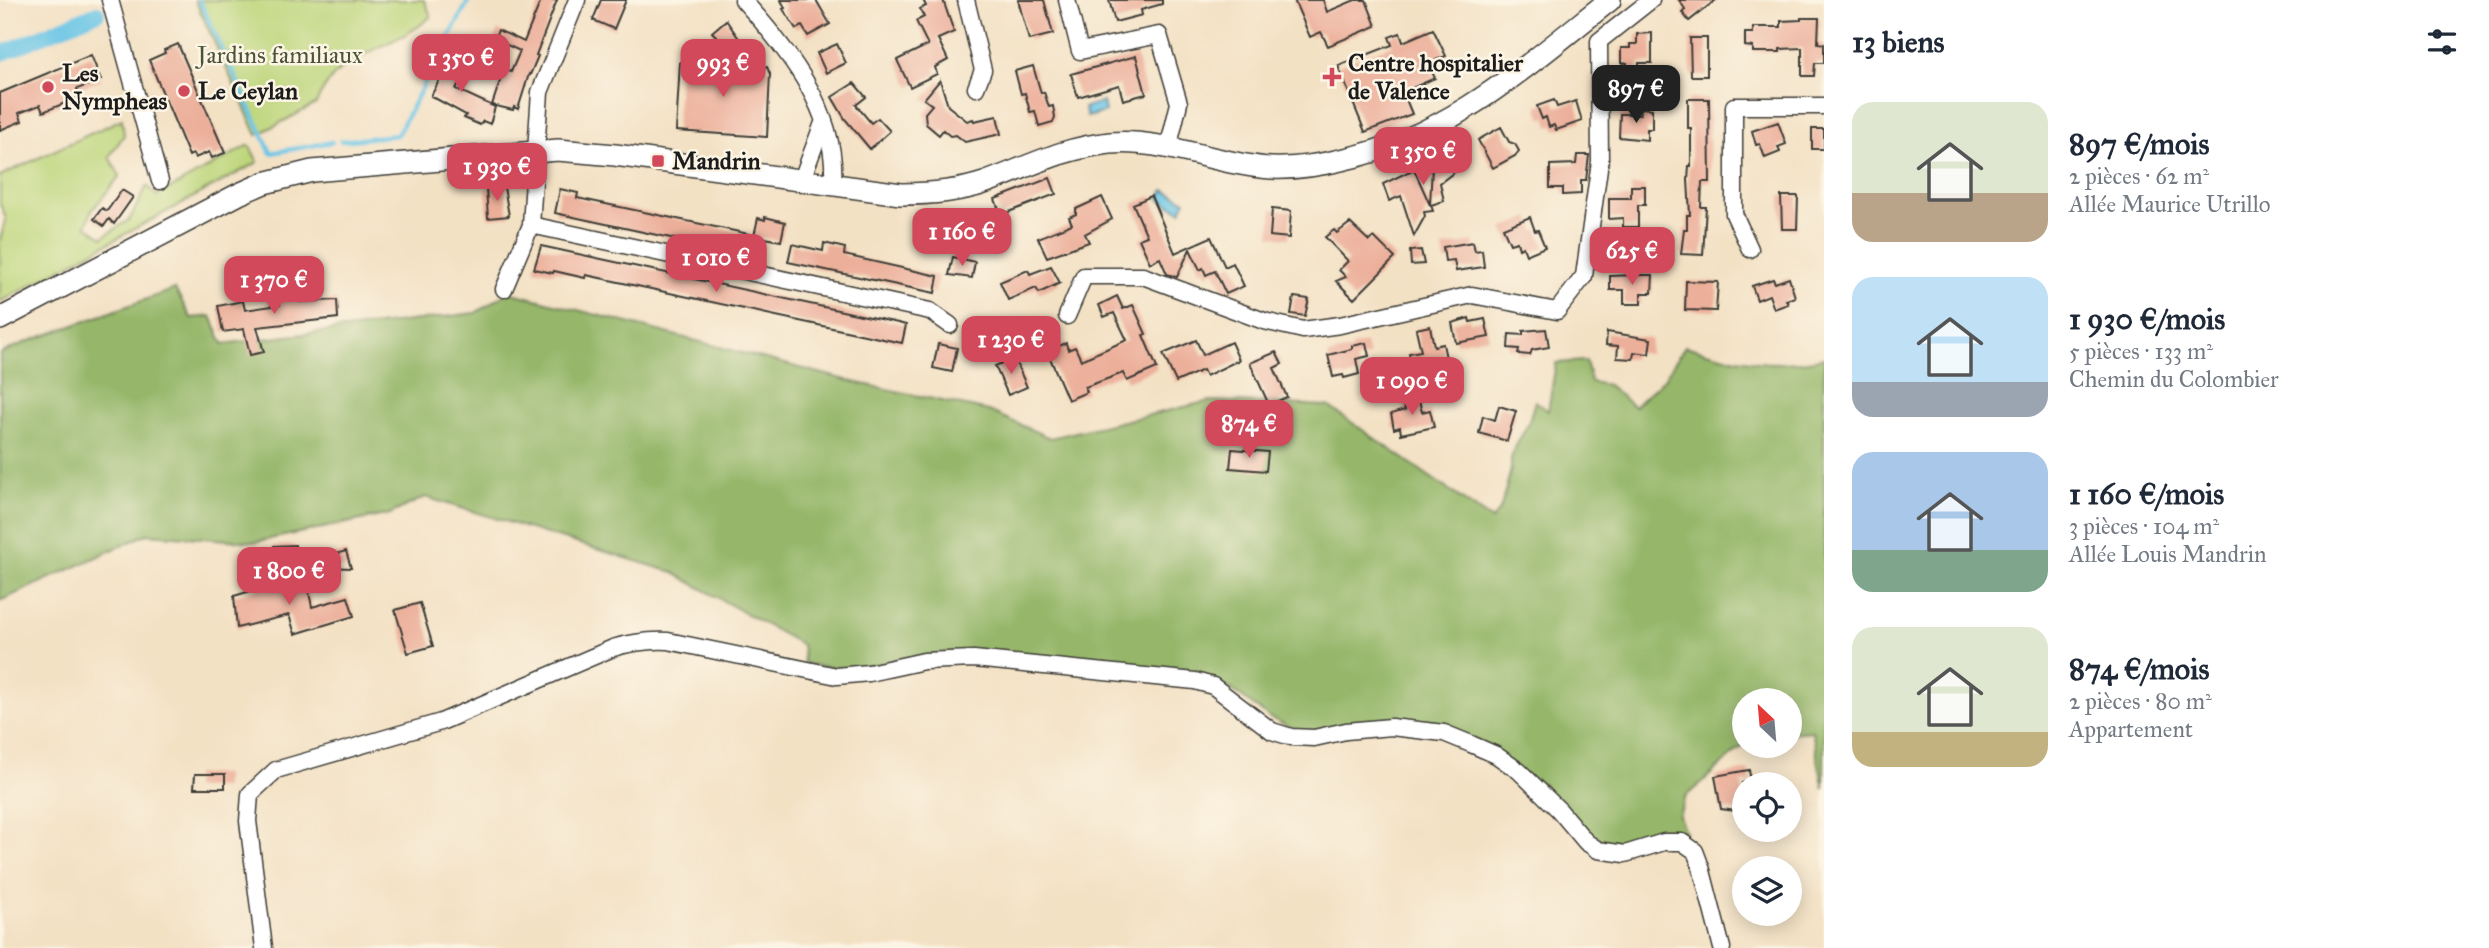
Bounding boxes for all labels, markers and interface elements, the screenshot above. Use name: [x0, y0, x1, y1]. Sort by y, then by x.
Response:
icon: filters: [2423, 23, 2461, 61]
text: 13 biens: [1852, 24, 1945, 60]
pin: 1 350 €: [396, 34, 526, 94]
park label: Jardins familiaux: [194, 40, 363, 70]
pin: 993 €: [674, 40, 772, 99]
text: 1 350 €: [428, 43, 494, 71]
text: 993 €: [697, 48, 749, 76]
place label: Centre hospitalier de Valence: [1348, 48, 1524, 106]
place label: Les Nympheas: [62, 58, 168, 116]
pin: 897 €: [1587, 66, 1685, 125]
marker: Centre hospitalier de Valence: [1322, 67, 1342, 87]
text: 897 €: [1608, 74, 1664, 102]
place label: Le Ceylan: [198, 76, 298, 106]
marker: Les Nympheas: [40, 79, 56, 95]
marker: Le Ceylan: [176, 83, 192, 99]
text: 897 €/mois: [2069, 126, 2209, 162]
pin: 1 350 €: [1358, 128, 1488, 187]
icon: home: [1908, 130, 1992, 214]
text: 1 350 €: [1390, 136, 1456, 164]
pin: 1 930 €: [432, 144, 562, 203]
place label: Mandrin: [672, 146, 761, 176]
text: 1 930 €: [463, 152, 531, 180]
marker: Mandrin: [650, 153, 666, 169]
text: 2 pièces · 62 m²: [2069, 162, 2209, 190]
text: Allée Maurice Utrillo: [2069, 190, 2271, 218]
pin: 1 160 €: [897, 208, 1027, 268]
text: 1 160 €: [928, 217, 996, 245]
pin: 625 €: [1583, 228, 1681, 287]
pin: 1 010 €: [651, 234, 781, 294]
text: 625 €: [1606, 236, 1658, 264]
text: 1 010 €: [682, 243, 750, 271]
pin: 1 370 €: [209, 256, 339, 316]
text: 1 370 €: [240, 265, 308, 293]
text: 1 930 €/mois: [2069, 301, 2225, 337]
icon: home: [1908, 305, 1992, 389]
pin: 1 230 €: [946, 316, 1076, 376]
text: 1 230 €: [978, 325, 1044, 353]
text: 5 pièces · 133 m²: [2069, 337, 2213, 365]
pin: 1 090 €: [1347, 358, 1477, 417]
text: Chemin du Colombier: [2069, 365, 2279, 393]
text: 1 090 €: [1376, 366, 1448, 394]
pin: 874 €: [1200, 400, 1298, 460]
text: 874 €: [1221, 409, 1277, 437]
text: 1 160 €/mois: [2069, 476, 2224, 512]
icon: home: [1908, 480, 1992, 564]
text: 3 pièces · 104 m²: [2069, 512, 2219, 540]
text: Allée Louis Mandrin: [2069, 540, 2266, 568]
pin: 1 800 €: [224, 548, 354, 607]
text: 1 800 €: [253, 556, 325, 584]
text: 874 €/mois: [2069, 651, 2209, 687]
icon: home: [1908, 655, 1992, 739]
text: 2 pièces · 80 m²: [2069, 687, 2212, 715]
north arrow: [1732, 688, 1802, 758]
map controls: [1732, 688, 1802, 926]
text: Appartement: [2069, 715, 2193, 743]
button: locate: [1732, 772, 1802, 842]
button: layers: [1732, 856, 1802, 926]

